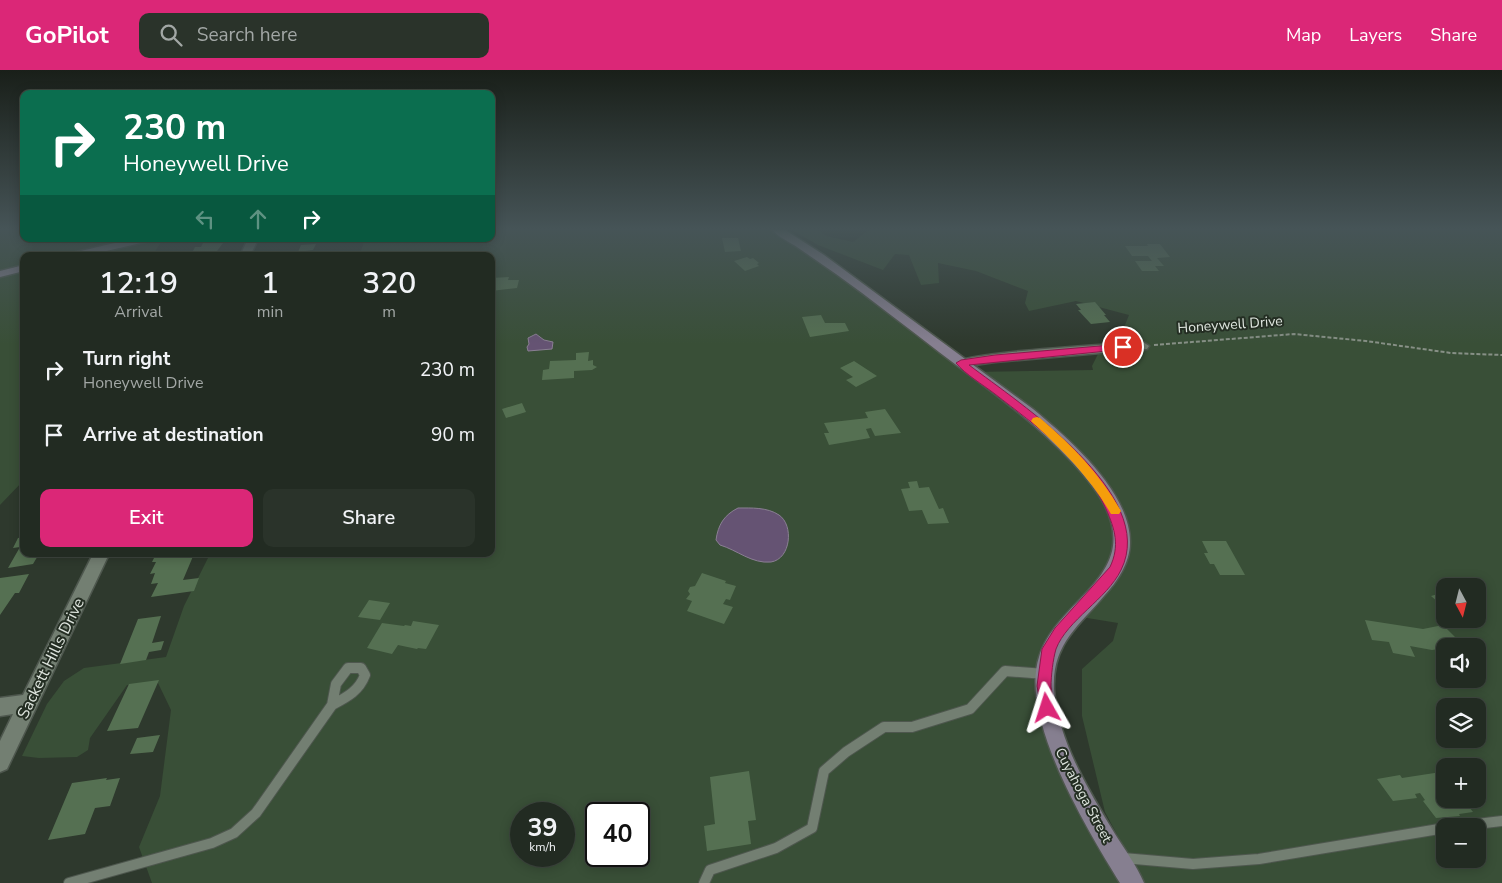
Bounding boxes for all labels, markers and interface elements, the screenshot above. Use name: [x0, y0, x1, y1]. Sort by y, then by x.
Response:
search box: [139, 13, 489, 58]
text: GoPilot: [25, 19, 109, 51]
icon: search: [157, 21, 185, 49]
text: Search here: [197, 22, 297, 48]
text: Map: [1286, 23, 1321, 47]
text: Layers: [1349, 23, 1402, 47]
text: Share: [1430, 23, 1477, 47]
text: 230 m: [123, 104, 226, 151]
icon: right: [40, 110, 105, 175]
text: Honeywell Drive: [123, 149, 289, 179]
icon: left: [191, 205, 219, 233]
icon: ahead: [244, 205, 272, 233]
icon: right: [297, 205, 325, 233]
text: 12:19: [99, 263, 178, 304]
text: 1: [261, 263, 279, 304]
text: 320: [362, 263, 416, 304]
text: Arrival: [114, 301, 162, 323]
text: min: [257, 301, 283, 323]
text: m: [382, 301, 396, 323]
street label: Honeywell Drive: [1177, 311, 1283, 338]
pin: [1102, 326, 1144, 368]
icon: arrive: [1109, 333, 1137, 361]
text: Turn right: [83, 346, 170, 372]
icon: right: [40, 356, 68, 384]
text: 230 m: [420, 357, 475, 383]
text: Honeywell Drive: [83, 372, 203, 394]
icon: arrive: [40, 421, 68, 449]
text: Arrive at destination: [83, 422, 264, 448]
text: 90 m: [431, 422, 475, 448]
button: Exit: [40, 489, 253, 547]
button: Share: [263, 489, 475, 547]
north arrow: [1436, 578, 1486, 628]
map controls: [1436, 578, 1486, 868]
street label: Sackett Hills Drive: [12, 594, 90, 723]
button: sound: [1436, 638, 1486, 688]
position arrow: [1020, 681, 1072, 733]
button: layers: [1436, 698, 1486, 748]
street label: Cuyahoga Street: [1051, 745, 1117, 846]
button: +: [1436, 758, 1486, 808]
speed limit sign: 40: [585, 802, 650, 867]
text: 39: [527, 811, 558, 845]
button: −: [1436, 818, 1486, 868]
text: km/h: [529, 839, 556, 855]

